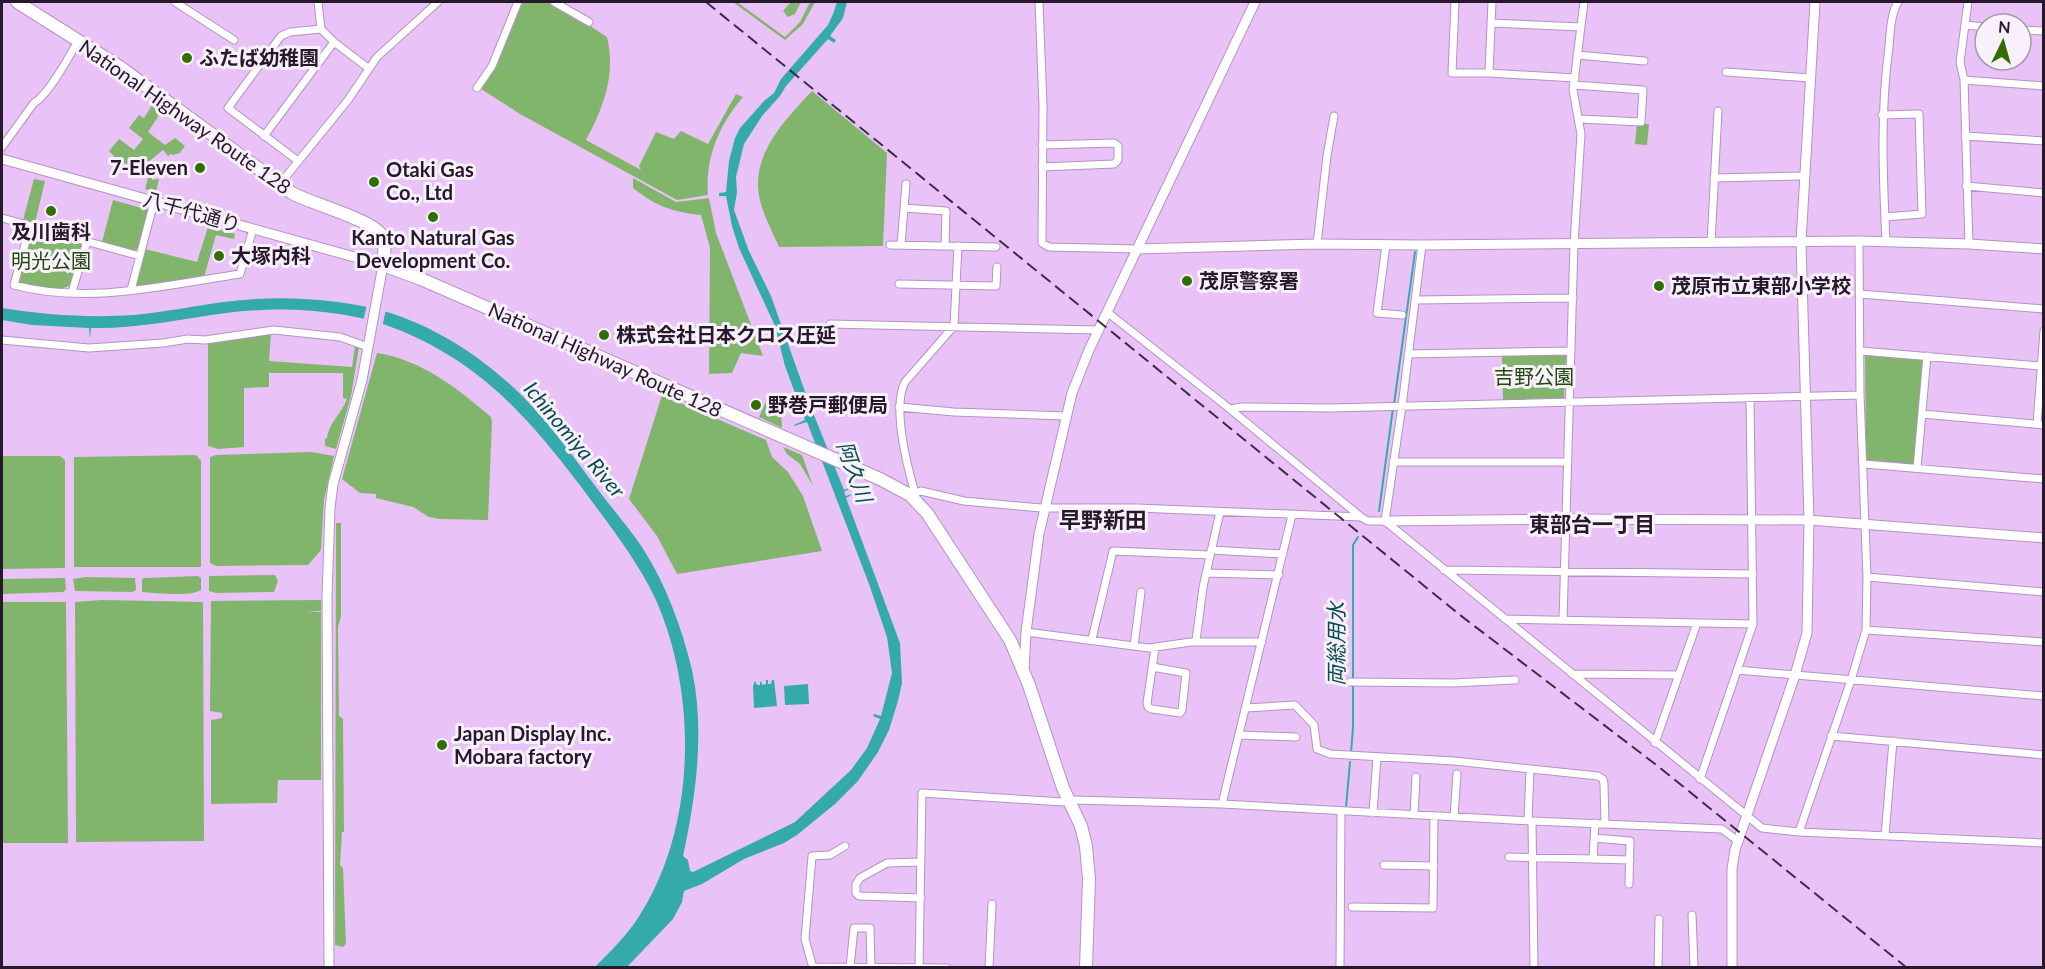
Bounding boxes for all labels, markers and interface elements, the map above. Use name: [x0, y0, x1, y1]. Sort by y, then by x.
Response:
north arrow: [1973, 12, 2033, 72]
text: N: [1997, 17, 2011, 37]
street label: National Highway Route 128: [75, 34, 296, 199]
place label: ふたば幼稚園: [199, 45, 319, 69]
marker: ふたば幼稚園: [180, 51, 194, 65]
place label: 7-Eleven: [110, 155, 188, 179]
place label: Otaki Gas Co., Ltd: [386, 157, 474, 204]
marker: 7-Eleven: [193, 161, 207, 175]
marker: Otaki Gas Co., Ltd: [367, 175, 381, 189]
street label: 八千代通り: [141, 186, 244, 236]
marker: 及川歯科: [44, 204, 58, 218]
marker: Kanto Natural Gas Development Co.: [426, 210, 440, 224]
place label: 及川歯科: [11, 219, 91, 243]
place label: Kanto Natural Gas Development Co.: [351, 225, 515, 272]
place label: 大塚内科: [231, 243, 311, 267]
park label: 明光公園: [11, 248, 91, 272]
marker: 大塚内科: [212, 249, 226, 263]
place label: 茂原警察署: [1199, 268, 1299, 292]
place label: 茂原市立東部小学校: [1671, 273, 1851, 297]
marker: 茂原警察署: [1180, 274, 1194, 288]
marker: 茂原市立東部小学校: [1652, 279, 1666, 293]
street label: National Highway Route 128: [485, 297, 726, 422]
place label: 株式会社日本クロス圧延: [616, 322, 836, 346]
marker: 株式会社日本クロス圧延: [597, 328, 611, 342]
park label: 吉野公園: [1494, 364, 1574, 388]
water label: Ichinomiya River: [519, 376, 631, 503]
place label: 野巻戸郵便局: [768, 392, 888, 416]
marker: 野巻戸郵便局: [749, 398, 763, 412]
water label: 阿久川: [833, 438, 879, 507]
district label: 早野新田: [1059, 506, 1147, 533]
district label: 東部台一丁目: [1529, 511, 1655, 536]
water label: 両総用水: [1323, 600, 1348, 686]
place label: Japan Display Inc. Mobara factory: [454, 721, 612, 768]
marker: Japan Display Inc. Mobara factory: [435, 738, 449, 752]

